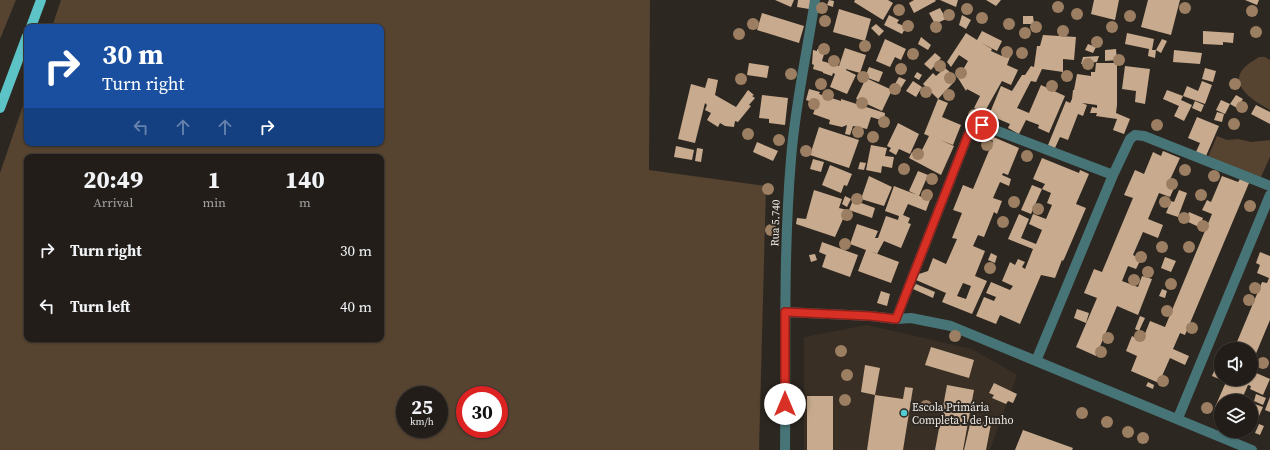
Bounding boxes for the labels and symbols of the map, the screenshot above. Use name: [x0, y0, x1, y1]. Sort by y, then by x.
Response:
pin: [965, 108, 999, 142]
street label: Rua 5.740: [767, 199, 784, 247]
position arrow: [764, 383, 806, 425]
speed limit sign: 30: [456, 386, 508, 438]
place label: Escola Primária Completa 1 de Junho: [912, 400, 1014, 428]
marker: Escola Primária Completa 1 de Junho: [899, 408, 909, 418]

